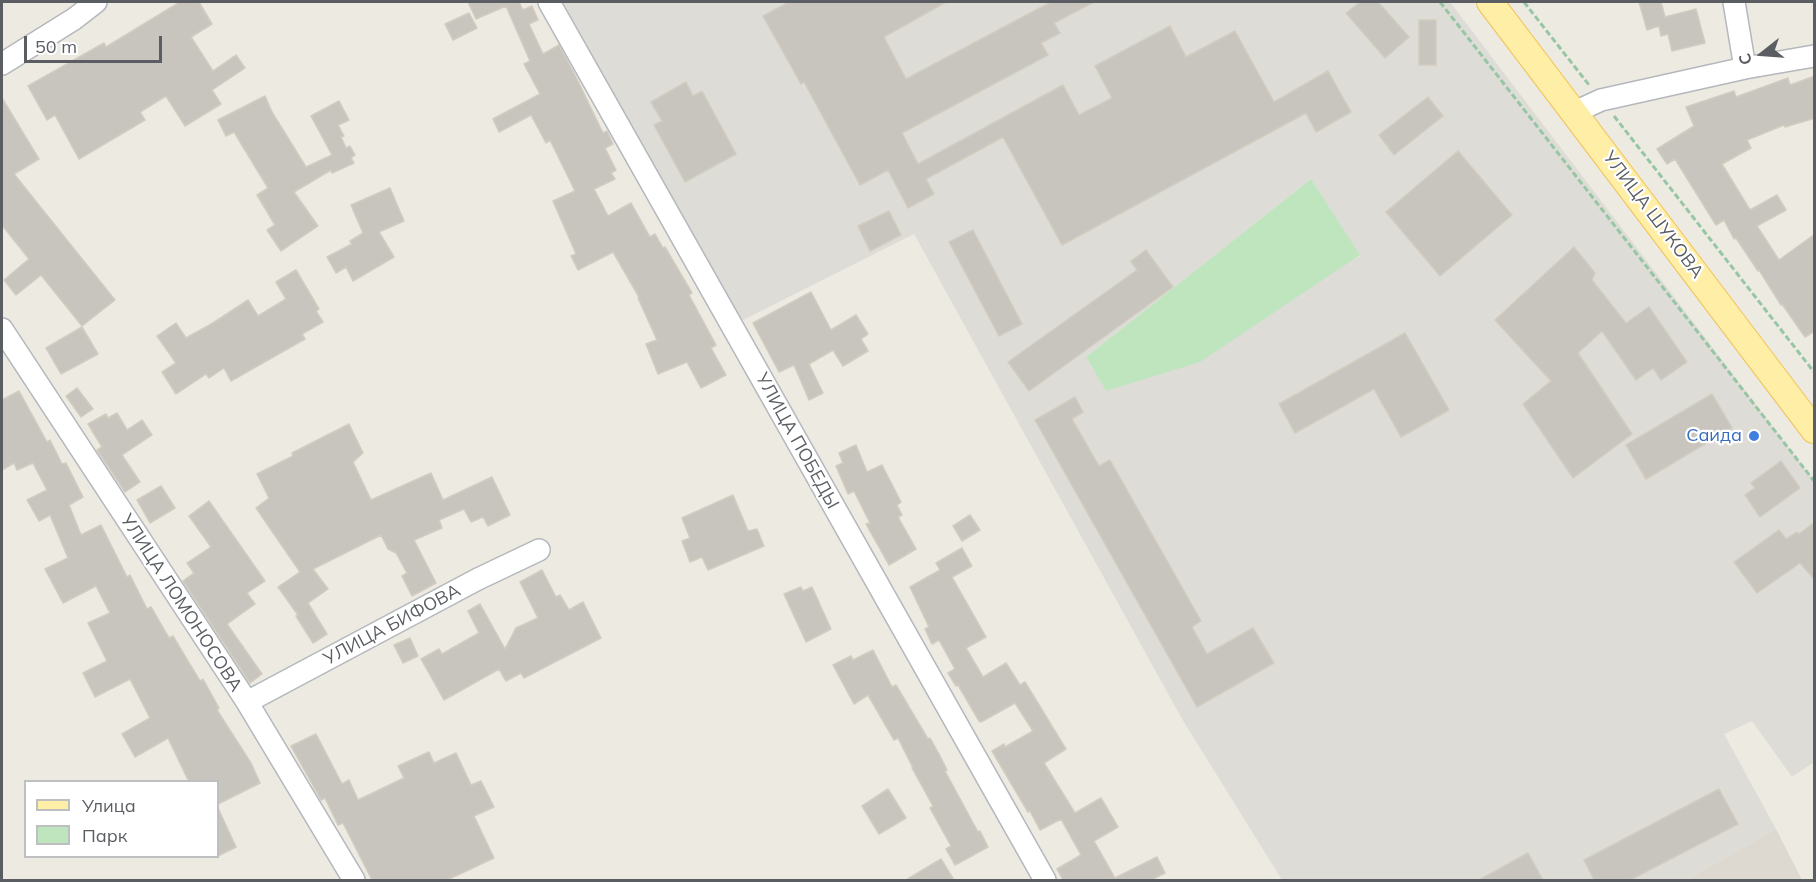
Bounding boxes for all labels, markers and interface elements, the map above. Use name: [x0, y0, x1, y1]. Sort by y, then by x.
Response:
scale bar: [27, 24, 165, 62]
north arrow: [1732, 24, 1792, 84]
text: 50 m: [35, 35, 77, 58]
text: С: [1734, 51, 1756, 67]
street label: УЛИЦА ШУКОВА: [1598, 147, 1708, 283]
street label: УЛИЦА ПОБЕДЫ: [751, 369, 843, 513]
place label: Саида: [1686, 425, 1742, 447]
marker: Саида: [1747, 429, 1761, 443]
street label: УЛИЦА ЛОМОНОСОВА: [115, 510, 247, 696]
street label: УЛИЦА БИФОВА: [320, 580, 464, 670]
legend: [24, 780, 219, 858]
text: Улица: [82, 794, 136, 817]
text: Парк: [82, 824, 127, 847]

